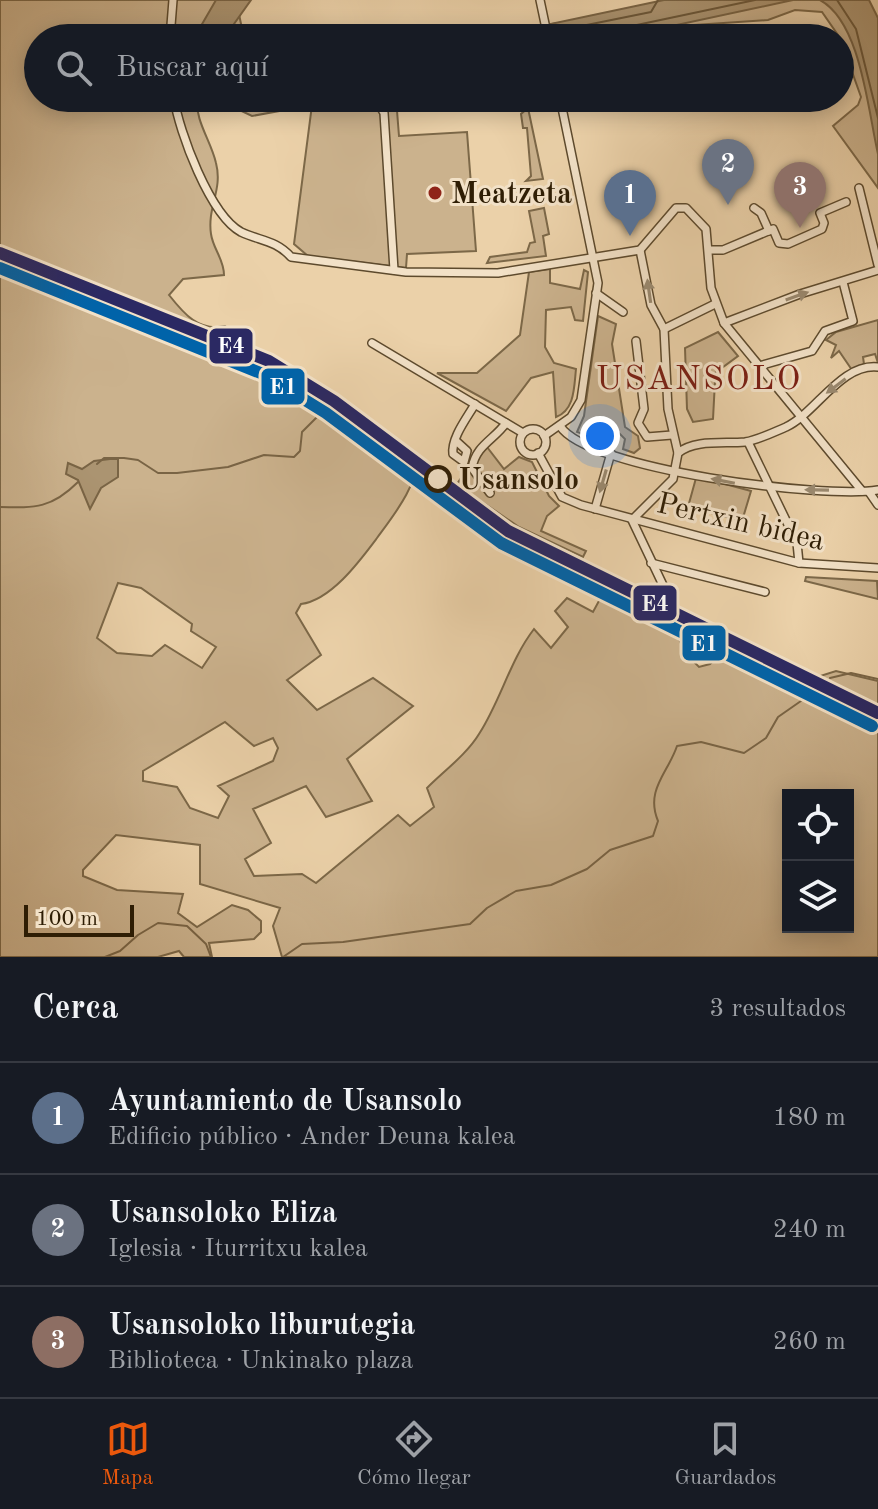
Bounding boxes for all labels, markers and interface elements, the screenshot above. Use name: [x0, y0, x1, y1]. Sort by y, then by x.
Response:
search box: [24, 24, 854, 112]
icon: search: [52, 46, 96, 90]
text: Buscar aquí: [116, 53, 268, 83]
pin: 2: [702, 139, 754, 205]
pin: 3: [774, 162, 826, 228]
pin: 1: [604, 170, 656, 236]
place label: Meatzeta: [451, 180, 572, 210]
marker: Meatzeta: [426, 184, 444, 202]
one-way arrow: [642, 278, 655, 303]
one-way arrow: [785, 289, 809, 301]
line badge: E4: [208, 327, 254, 365]
text: E4: [217, 336, 245, 358]
district label: USANSOLO: [596, 363, 802, 397]
line badge: E1: [260, 367, 306, 406]
text: E1: [269, 377, 297, 399]
one-way arrow: [826, 378, 846, 394]
your location: [580, 416, 620, 456]
marker: Usansolo: [425, 466, 451, 492]
place label: Usansolo: [458, 466, 579, 496]
one-way arrow: [596, 470, 609, 494]
one-way arrow: [711, 474, 736, 487]
one-way arrow: [804, 483, 829, 496]
street label: Pertxin bidea: [654, 489, 828, 557]
line badge: E4: [632, 584, 678, 622]
text: E4: [641, 594, 669, 616]
line badge: E1: [681, 624, 727, 662]
text: E1: [690, 634, 718, 656]
map controls: [782, 789, 854, 933]
button: locate: [782, 789, 854, 861]
button: layers: [782, 861, 854, 933]
scale bar: [24, 901, 134, 937]
text: 100 m: [36, 908, 98, 930]
text: Cerca: [32, 992, 118, 1026]
text: 3 resultados: [709, 996, 846, 1022]
text: Ayuntamiento de Usansolo: [108, 1087, 462, 1117]
text: 1: [50, 1105, 66, 1131]
text: 180 m: [773, 1105, 846, 1131]
text: Edificio público · Ander Deuna kalea: [108, 1124, 515, 1150]
text: Usansoloko Eliza: [108, 1199, 337, 1229]
text: 2: [50, 1217, 66, 1243]
text: 240 m: [773, 1217, 846, 1243]
text: Iglesia · Iturritxu kalea: [108, 1236, 368, 1262]
text: Usansoloko liburutegia: [108, 1311, 415, 1341]
text: 3: [50, 1329, 66, 1355]
text: 260 m: [773, 1329, 846, 1355]
text: Biblioteca · Unkinako plaza: [108, 1348, 413, 1374]
tab: Mapa: [102, 1417, 153, 1492]
tab: Cómo llegar: [357, 1417, 471, 1492]
tab: Guardados: [674, 1417, 776, 1492]

